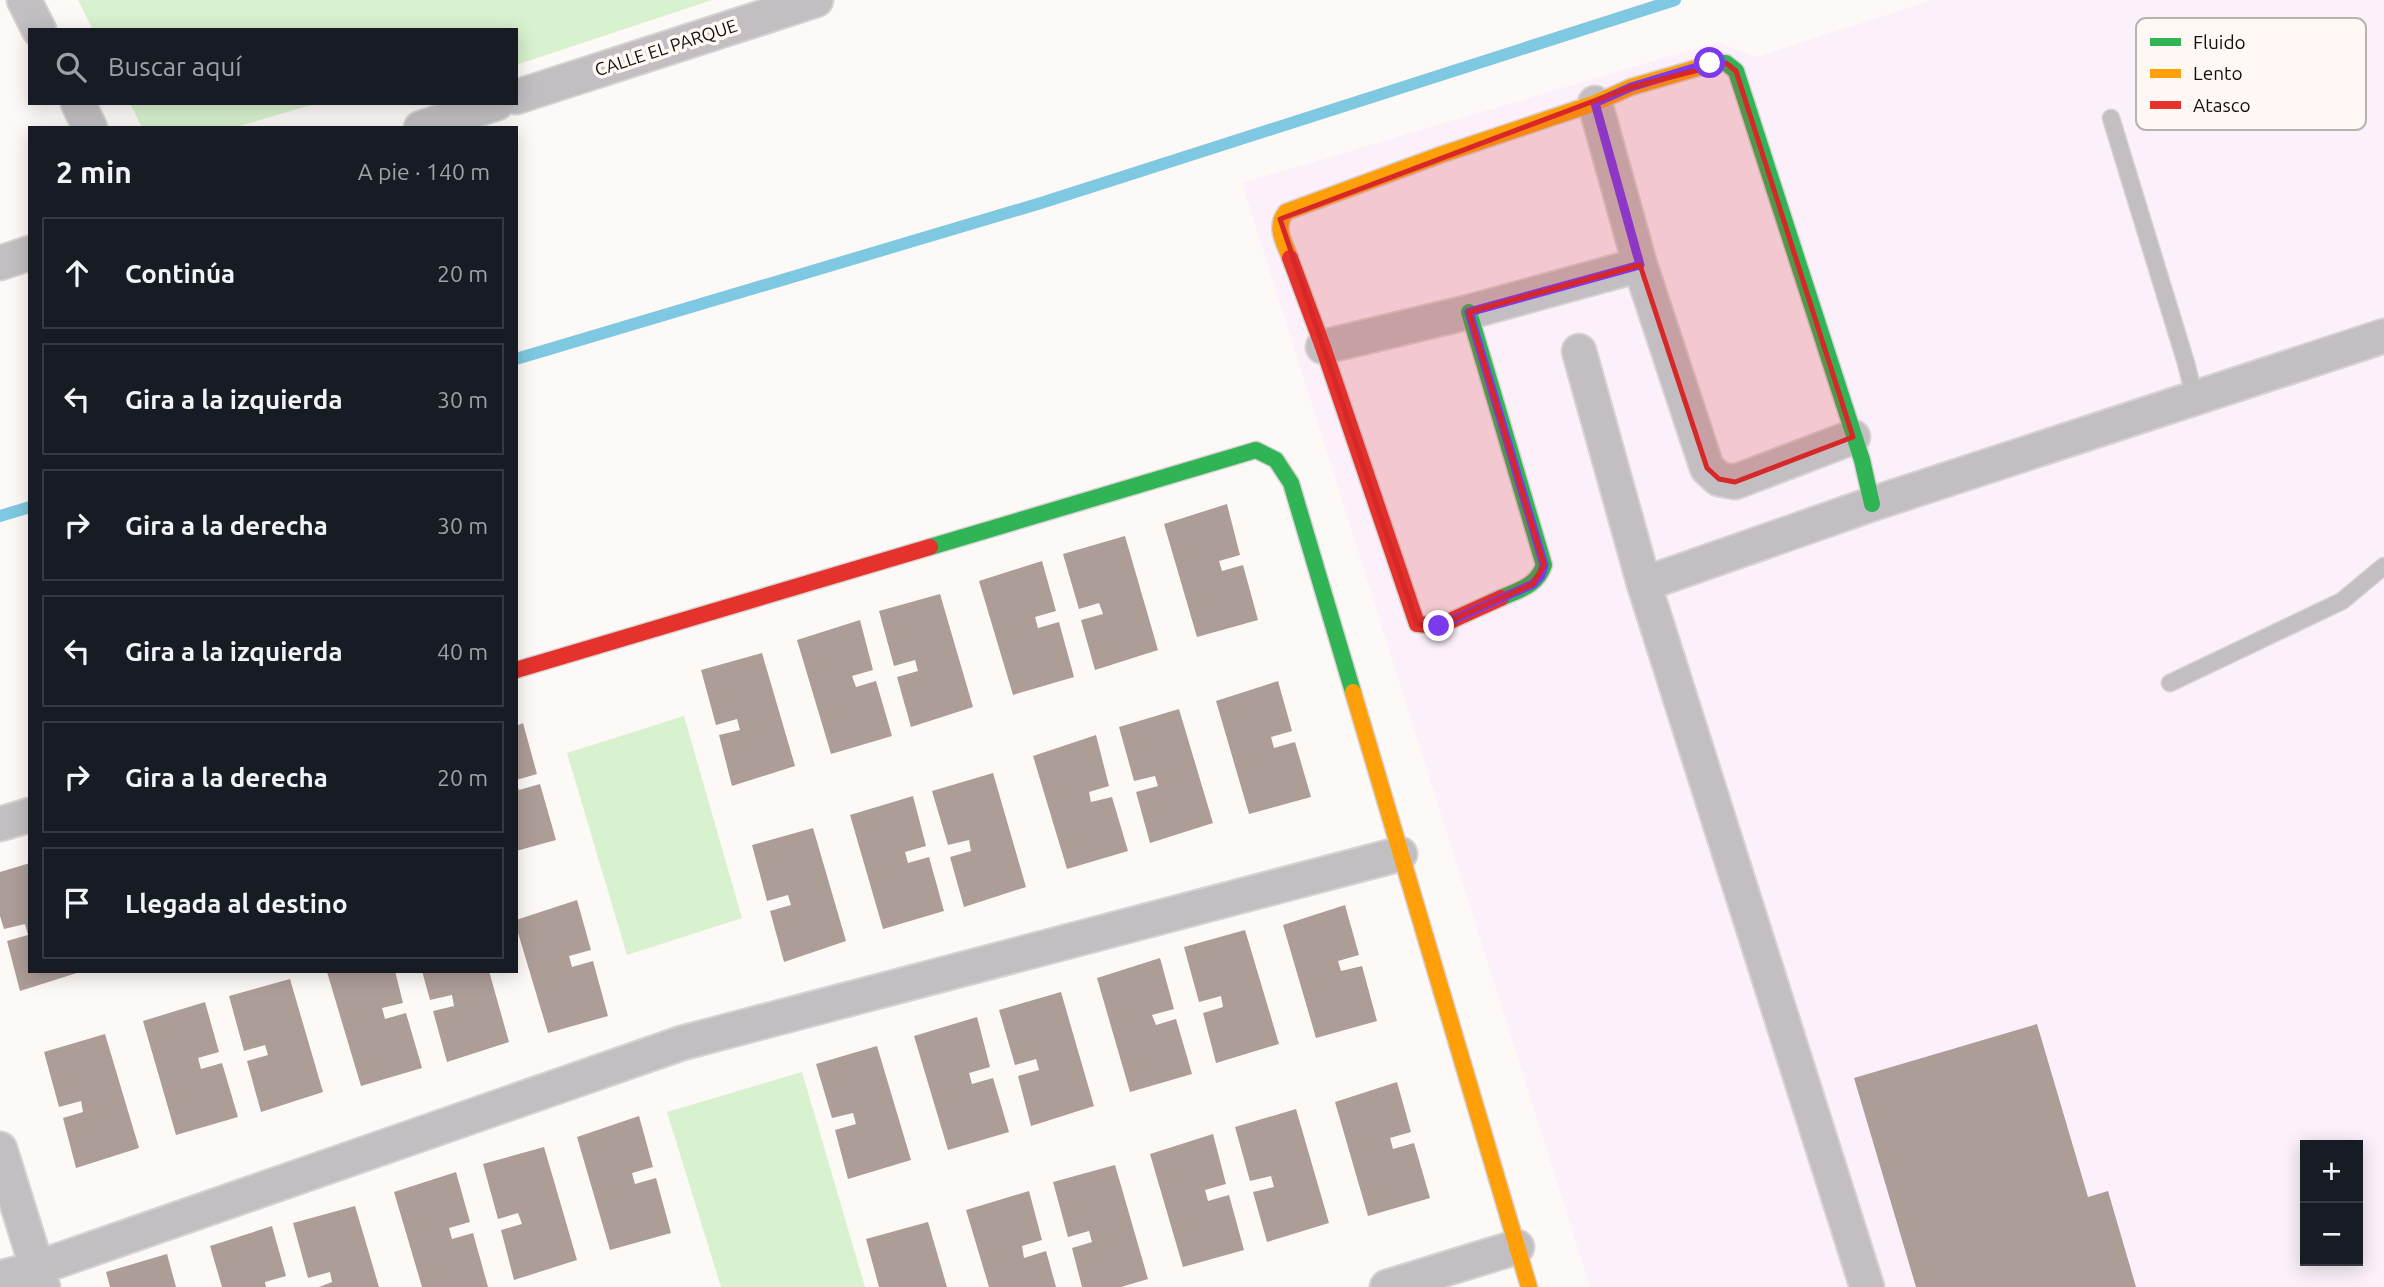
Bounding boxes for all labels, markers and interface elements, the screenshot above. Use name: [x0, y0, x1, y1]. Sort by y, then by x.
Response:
street label: CALLE EL PARQUE: [592, 15, 740, 80]
legend: [2136, 18, 2366, 130]
search box: [28, 28, 518, 105]
text: Fluido: [2193, 31, 2246, 53]
route start: [1694, 47, 1725, 78]
icon: search: [52, 48, 90, 86]
text: Buscar aquí: [108, 52, 242, 81]
text: Lento: [2193, 62, 2243, 84]
text: Atasco: [2193, 94, 2251, 116]
text: 2 min: [56, 155, 132, 189]
text: A pie · 140 m: [358, 159, 490, 184]
icon: ahead: [58, 254, 96, 292]
text: Continúa: [125, 259, 235, 288]
text: 20 m: [437, 261, 488, 286]
icon: left: [58, 380, 96, 418]
text: Gira a la izquierda: [125, 385, 343, 414]
text: 30 m: [437, 387, 488, 412]
icon: right: [58, 506, 96, 544]
text: Gira a la derecha: [125, 511, 328, 540]
text: 30 m: [437, 513, 488, 538]
route end: [1423, 610, 1454, 641]
icon: left: [58, 632, 96, 670]
text: Gira a la izquierda: [125, 637, 343, 666]
text: 40 m: [437, 639, 488, 664]
icon: right: [58, 758, 96, 796]
text: Gira a la derecha: [125, 763, 328, 792]
text: 20 m: [437, 765, 488, 790]
icon: arrive: [58, 884, 96, 922]
text: Llegada al destino: [125, 889, 348, 918]
map controls: [2300, 1140, 2363, 1266]
button: +: [2300, 1140, 2363, 1203]
button: −: [2300, 1203, 2363, 1266]

